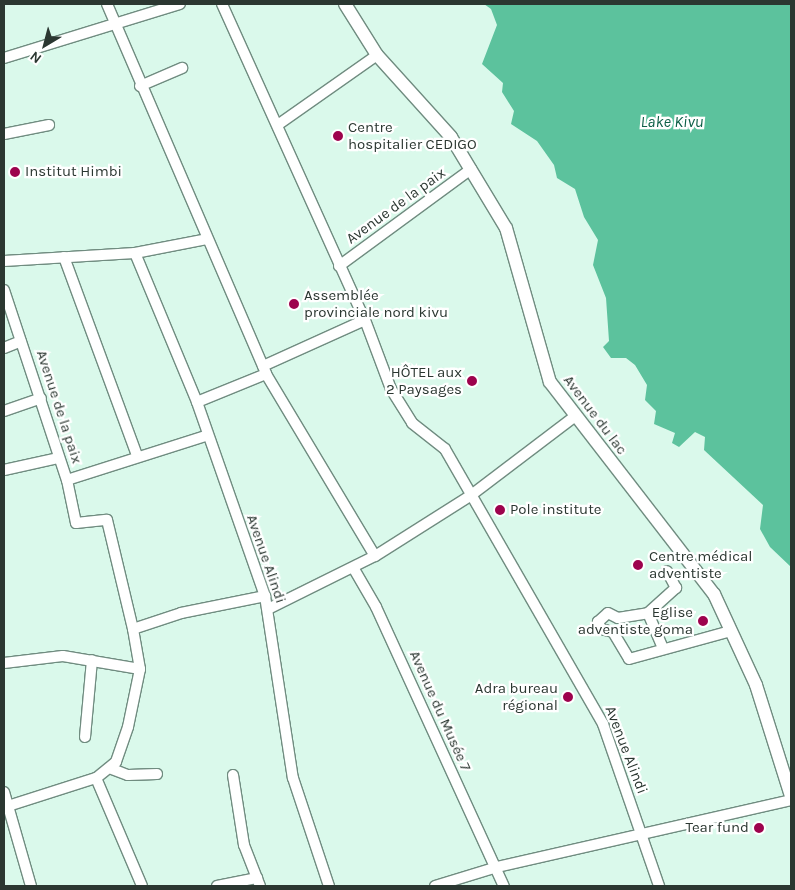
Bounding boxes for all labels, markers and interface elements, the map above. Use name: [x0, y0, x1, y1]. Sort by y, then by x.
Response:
north arrow: [20, 20, 70, 70]
text: N: [27, 48, 45, 67]
water label: Lake Kivu: [641, 112, 703, 132]
place label: Centre hospitalier CEDIGO: [348, 118, 477, 153]
marker: Centre hospitalier CEDIGO: [332, 130, 344, 142]
place label: Institut Himbi: [25, 163, 122, 181]
street label: Avenue de la paix: [343, 164, 449, 248]
marker: Institut Himbi: [9, 166, 21, 178]
place label: Assemblée provinciale nord kivu: [304, 286, 448, 321]
marker: Assemblée provinciale nord kivu: [288, 298, 300, 310]
street label: Avenue de la paix: [32, 348, 86, 466]
place label: HÔTEL aux 2 Paysages: [386, 363, 462, 398]
street label: Avenue du lac: [559, 372, 631, 458]
marker: HÔTEL aux 2 Paysages: [466, 375, 478, 387]
place label: Pole institute: [510, 501, 602, 519]
marker: Pole institute: [494, 504, 506, 516]
street label: Avenue Alindi: [242, 512, 290, 606]
place label: Centre médical adventiste: [649, 547, 753, 582]
marker: Centre médical adventiste: [631, 558, 645, 572]
place label: Eglise adventiste goma: [578, 603, 693, 638]
marker: Eglise adventiste goma: [697, 615, 709, 627]
street label: Avenue du Musée 7: [405, 648, 475, 774]
place label: Adra bureau régional: [475, 679, 558, 714]
marker: Adra bureau régional: [562, 691, 574, 703]
street label: Avenue Alindi: [601, 704, 651, 796]
place label: Tear fund: [686, 819, 749, 837]
marker: Tear fund: [753, 822, 765, 834]

